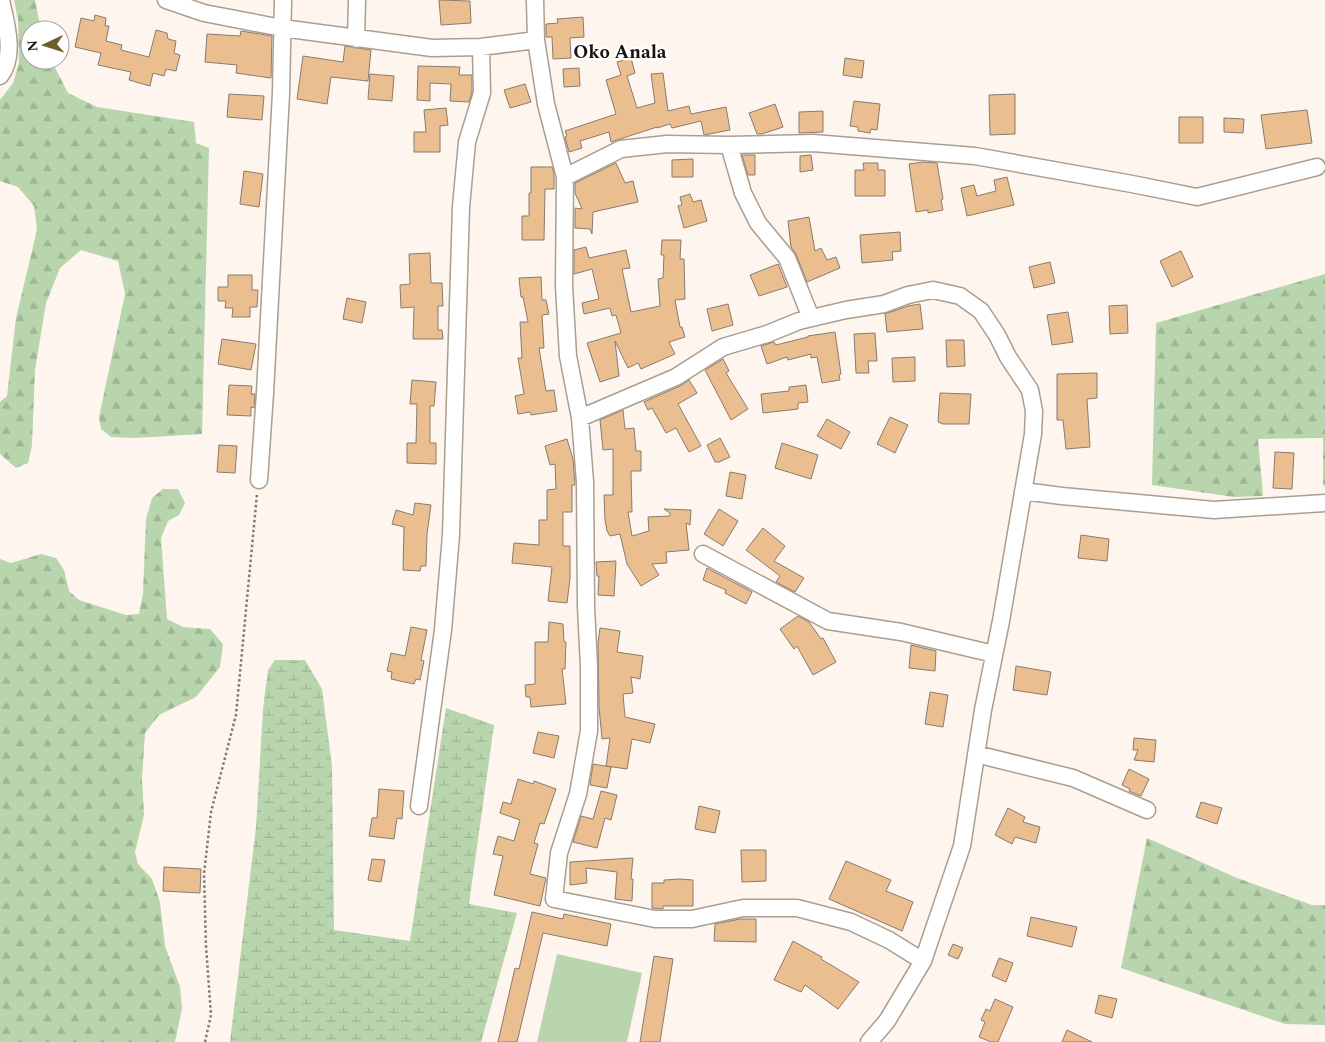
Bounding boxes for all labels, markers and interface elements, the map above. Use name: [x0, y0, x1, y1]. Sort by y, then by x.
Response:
north arrow: [20, 20, 70, 70]
district label: Oko Anala: [573, 38, 667, 67]
text: N: [22, 39, 43, 52]

